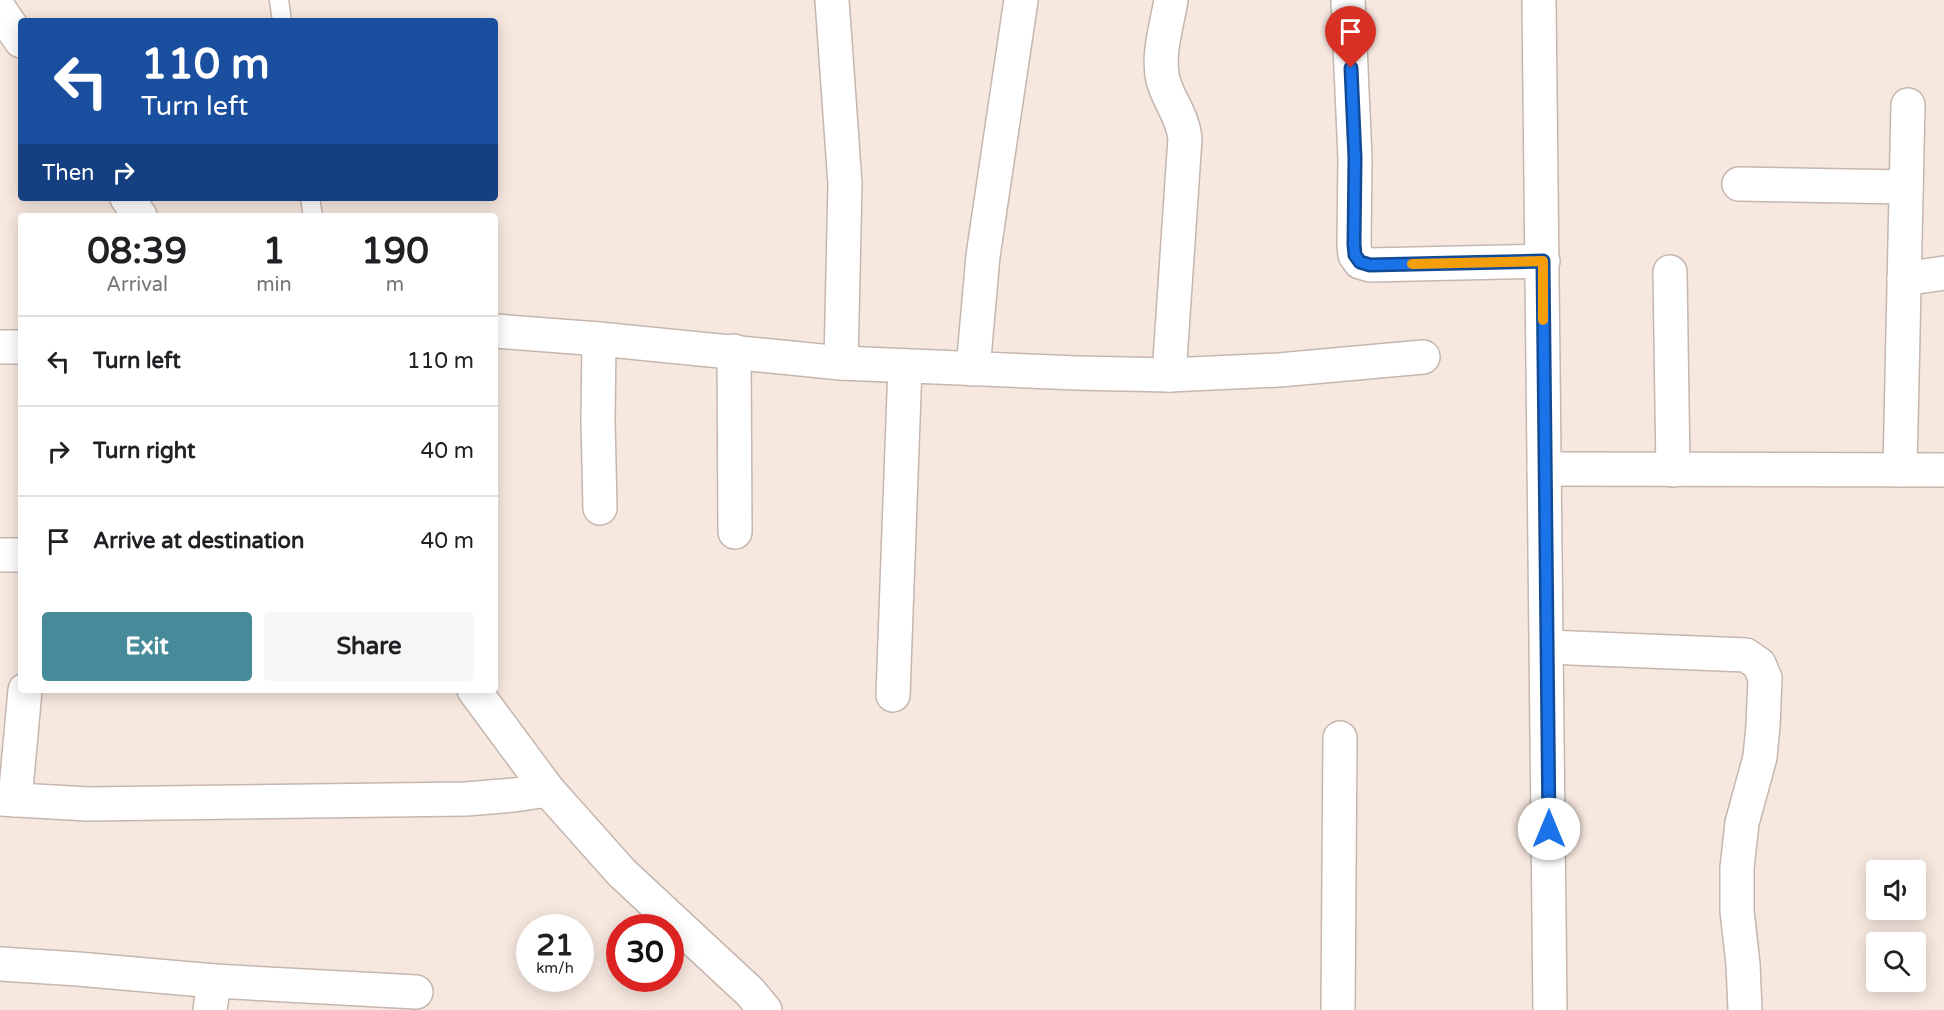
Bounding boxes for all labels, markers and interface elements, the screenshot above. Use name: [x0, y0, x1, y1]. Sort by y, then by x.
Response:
pin: [1325, 6, 1376, 68]
icon: arrive: [1334, 15, 1367, 48]
text: 110 m: [141, 39, 270, 90]
icon: left: [42, 42, 120, 120]
text: Turn left: [141, 90, 248, 123]
icon: right: [107, 156, 140, 189]
text: Then: [42, 160, 95, 186]
text: 08:39: [87, 230, 187, 273]
text: 1: [263, 230, 285, 273]
text: 190: [361, 230, 429, 273]
text: Arrival: [106, 273, 168, 297]
text: min: [256, 273, 292, 297]
text: m: [386, 273, 404, 297]
icon: left: [42, 345, 75, 378]
text: Turn left: [93, 348, 181, 374]
text: 110 m: [407, 348, 474, 374]
icon: right: [42, 435, 75, 468]
text: Turn right: [93, 438, 195, 464]
text: 40 m: [420, 438, 474, 464]
icon: arrive: [42, 525, 75, 558]
text: Arrive at destination: [93, 528, 304, 554]
text: 40 m: [420, 528, 474, 554]
button: Exit: [42, 612, 252, 681]
button: Share: [264, 612, 474, 681]
position arrow: [1517, 797, 1581, 861]
map controls: [1866, 860, 1926, 992]
button: sound: [1866, 860, 1926, 920]
speed limit sign: 30: [606, 914, 684, 992]
text: 21: [536, 927, 574, 964]
button: search: [1866, 932, 1926, 992]
text: km/h: [536, 959, 574, 977]

